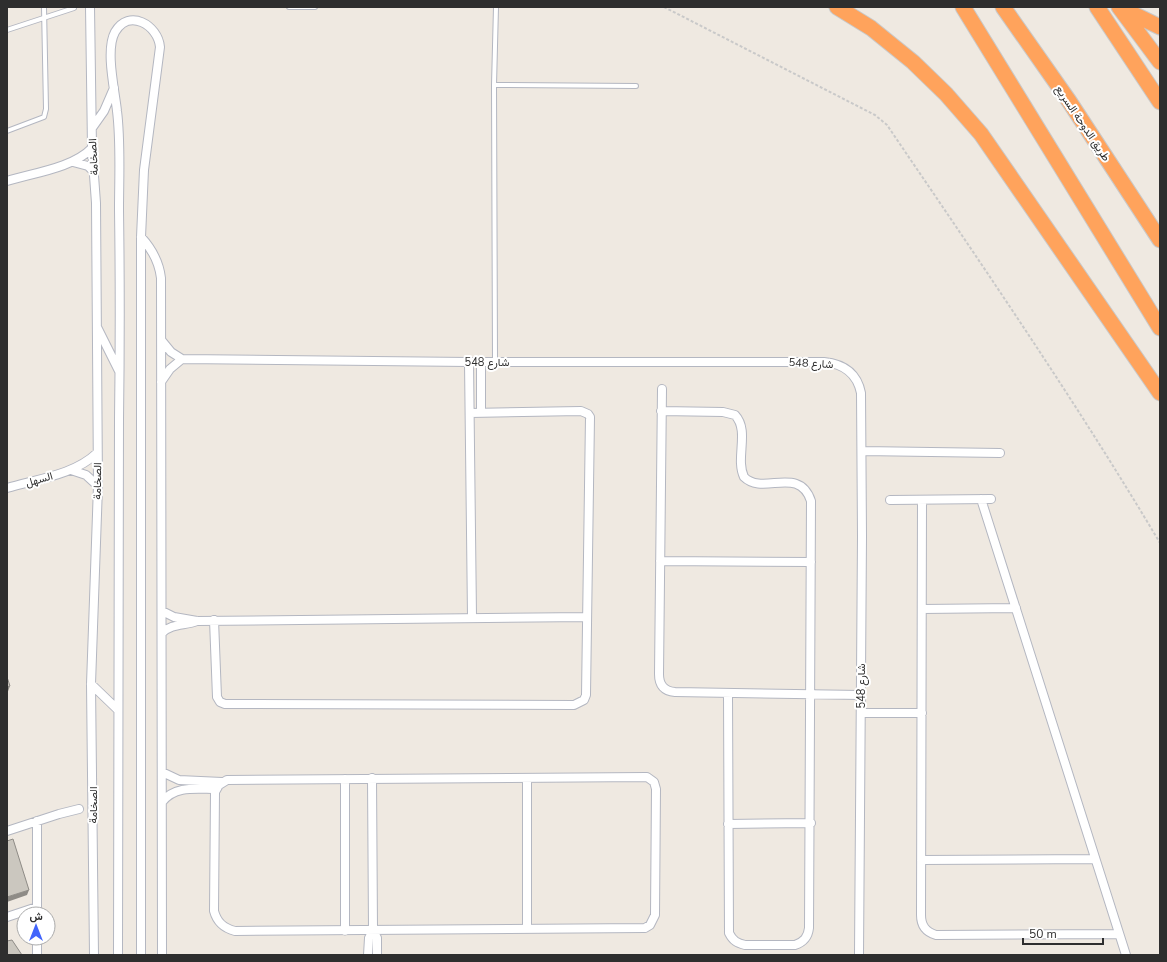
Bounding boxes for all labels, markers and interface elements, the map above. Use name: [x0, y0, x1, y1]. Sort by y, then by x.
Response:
street label: طريق الدوحة السريع: [1052, 82, 1114, 164]
street label: الصخامة: [85, 138, 102, 176]
street label: شارع 548: [465, 355, 510, 370]
street label: شارع 548: [788, 355, 834, 372]
street label: الصخامة: [90, 462, 105, 500]
street label: السهل: [24, 468, 55, 491]
street label: شارع 548: [854, 663, 869, 708]
street label: الصخامة: [86, 786, 101, 824]
north arrow: [16, 906, 56, 946]
text: ش: [29, 909, 43, 924]
scale bar: [1023, 920, 1103, 946]
text: 50 m: [1029, 926, 1057, 942]

